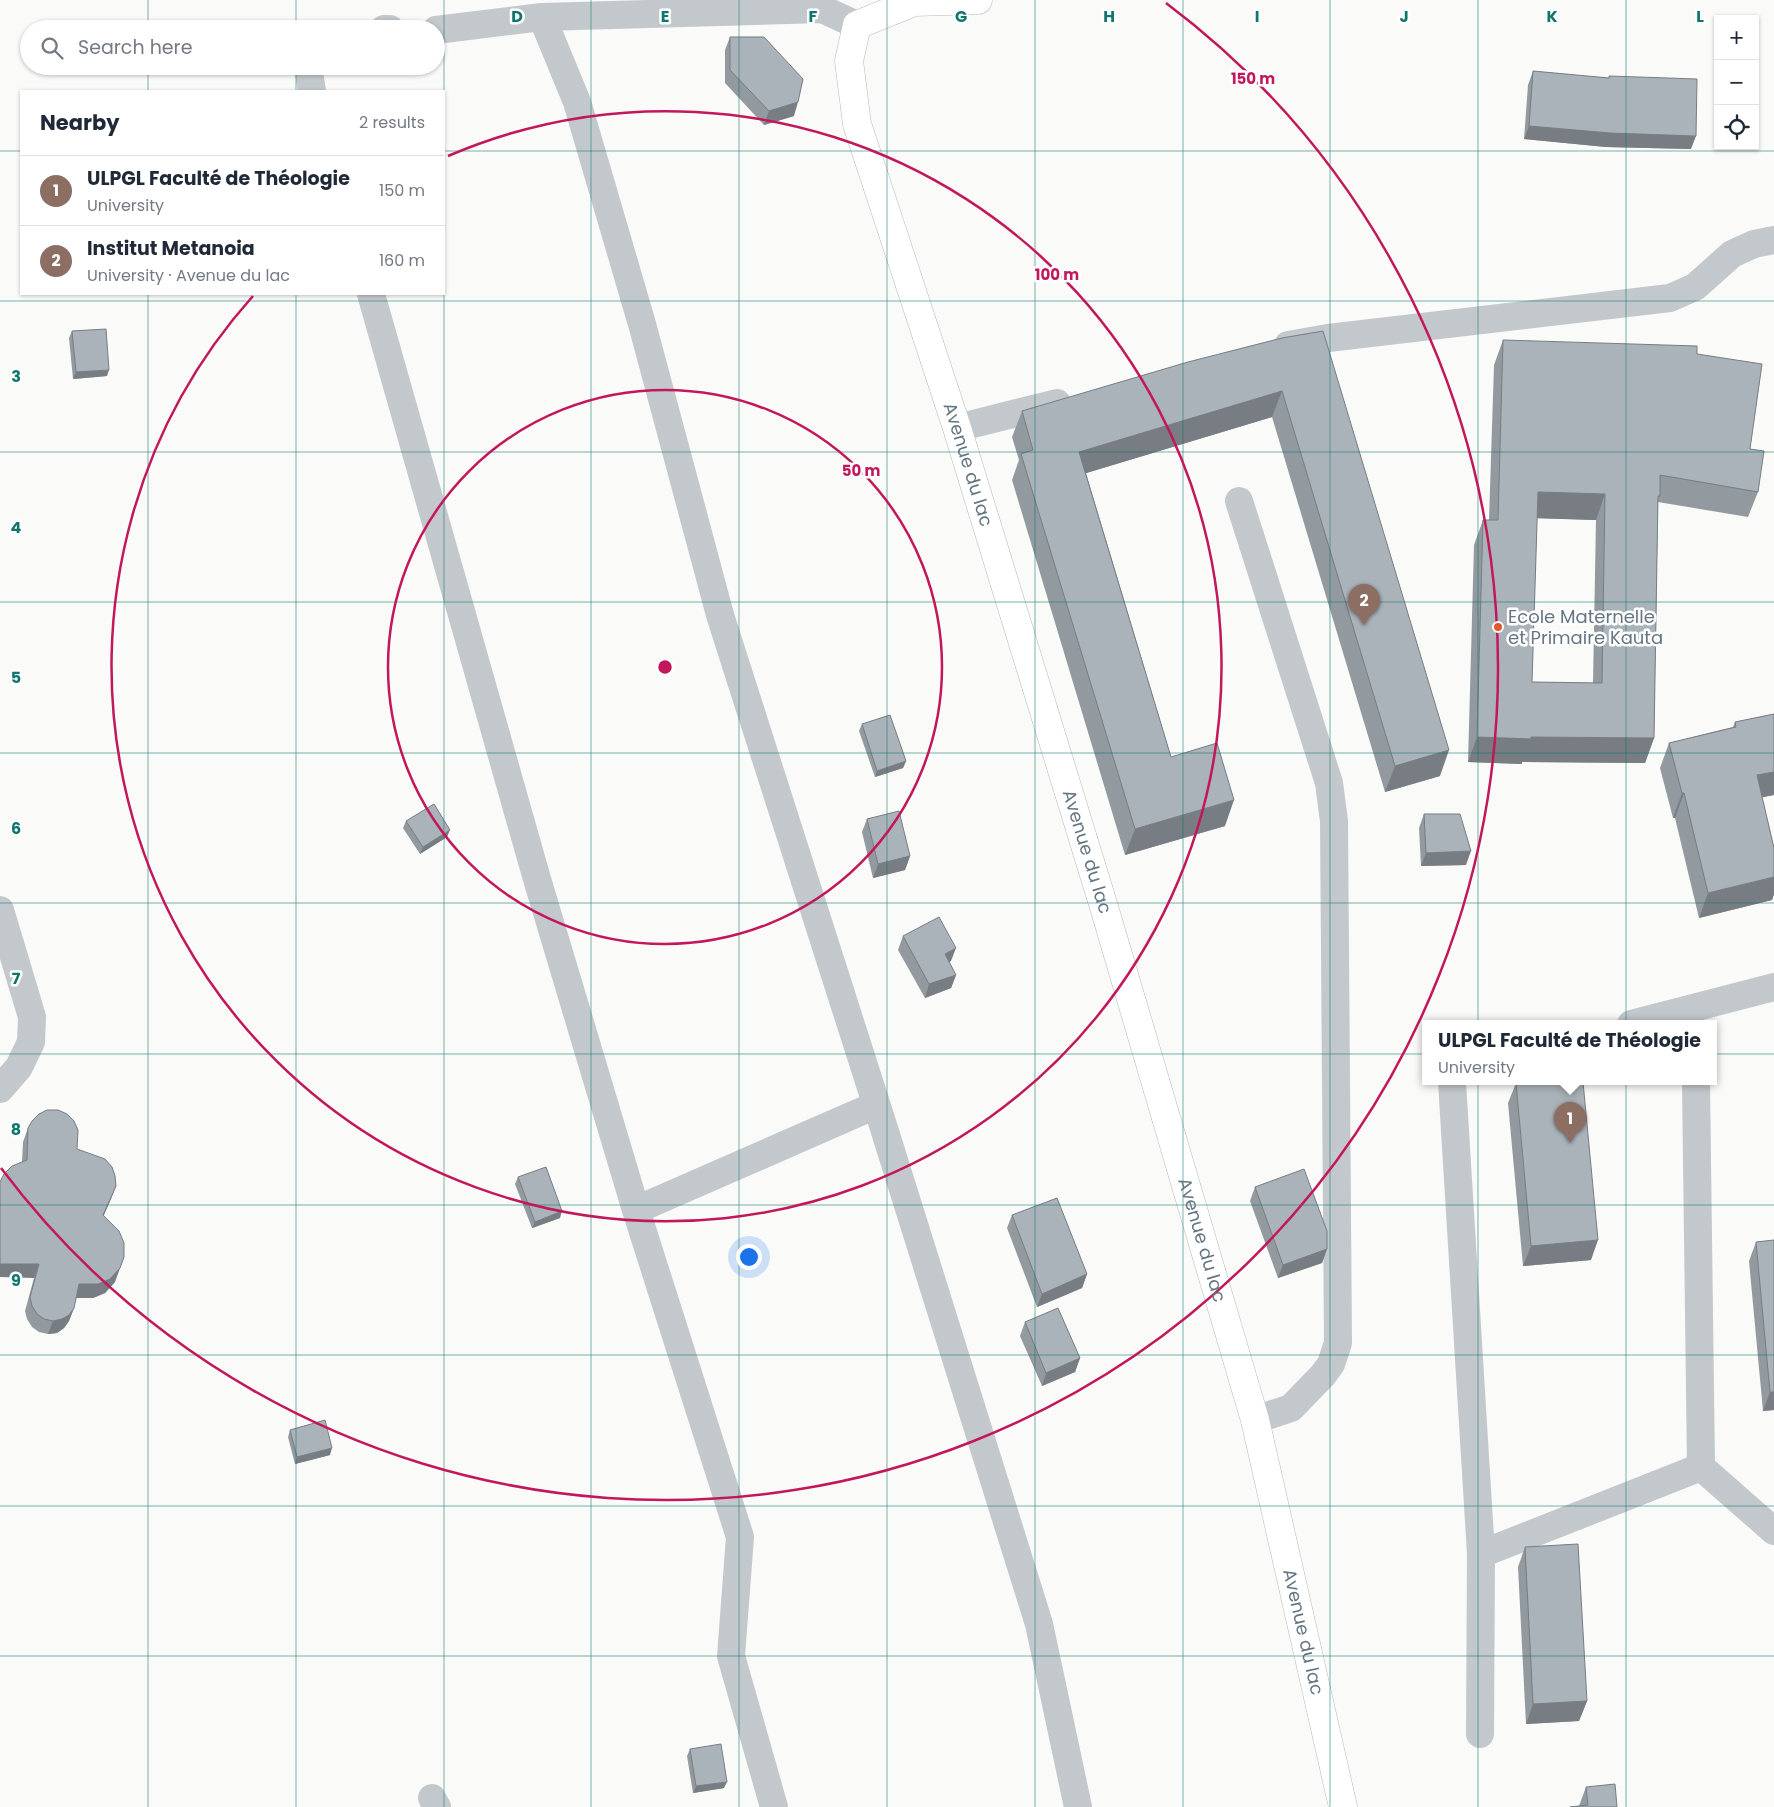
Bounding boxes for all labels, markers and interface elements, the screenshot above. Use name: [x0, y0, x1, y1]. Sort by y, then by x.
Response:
text: D: [511, 5, 523, 28]
text: E: [661, 5, 669, 28]
text: F: [809, 5, 818, 28]
text: G: [955, 5, 967, 28]
text: H: [1103, 5, 1115, 28]
text: I: [1255, 5, 1259, 28]
text: J: [1399, 5, 1409, 28]
text: K: [1546, 5, 1558, 28]
text: L: [1696, 5, 1704, 28]
map controls: [1714, 15, 1759, 150]
button: +: [1714, 15, 1759, 60]
search box: [20, 20, 445, 75]
icon: search: [38, 34, 66, 62]
text: Search here: [78, 34, 192, 61]
button: −: [1714, 60, 1759, 105]
text: 150 m: [1231, 68, 1275, 89]
button: locate: [1714, 105, 1759, 150]
text: Nearby: [40, 108, 120, 137]
text: 2 results: [359, 111, 425, 134]
text: ULPGL Faculté de Théologie: [87, 165, 350, 192]
text: 1: [53, 179, 59, 202]
text: 150 m: [379, 179, 425, 202]
text: University: [87, 194, 164, 217]
text: Institut Metanoia: [87, 235, 255, 262]
text: 2: [51, 249, 61, 272]
text: 160 m: [379, 249, 425, 272]
text: University · Avenue du lac: [87, 264, 290, 287]
text: 100 m: [1035, 264, 1079, 285]
text: 3: [11, 365, 21, 388]
street label: Avenue du lac: [937, 399, 999, 529]
text: 50 m: [842, 460, 880, 481]
text: 4: [11, 516, 22, 539]
pin: 2: [1348, 584, 1380, 625]
place label: Ecole Maternelle et Primaire Kauta: [1508, 604, 1663, 650]
marker: Ecole Maternelle et Primaire Kauta: [1492, 621, 1504, 633]
centre of rings: [656, 658, 674, 676]
text: 5: [11, 666, 21, 689]
street label: Avenue du lac: [1057, 786, 1118, 917]
text: 6: [11, 817, 21, 840]
text: 7: [12, 967, 21, 990]
popup: [1422, 1020, 1717, 1085]
text: ULPGL Faculté de Théologie: [1438, 1027, 1701, 1054]
text: University: [1438, 1056, 1515, 1079]
pin: 1: [1554, 1102, 1586, 1143]
text: 8: [11, 1118, 21, 1141]
street label: Avenue du lac: [1172, 1175, 1233, 1305]
your location: [736, 1244, 762, 1270]
text: 9: [11, 1269, 21, 1292]
street label: Avenue du lac: [1277, 1566, 1330, 1697]

